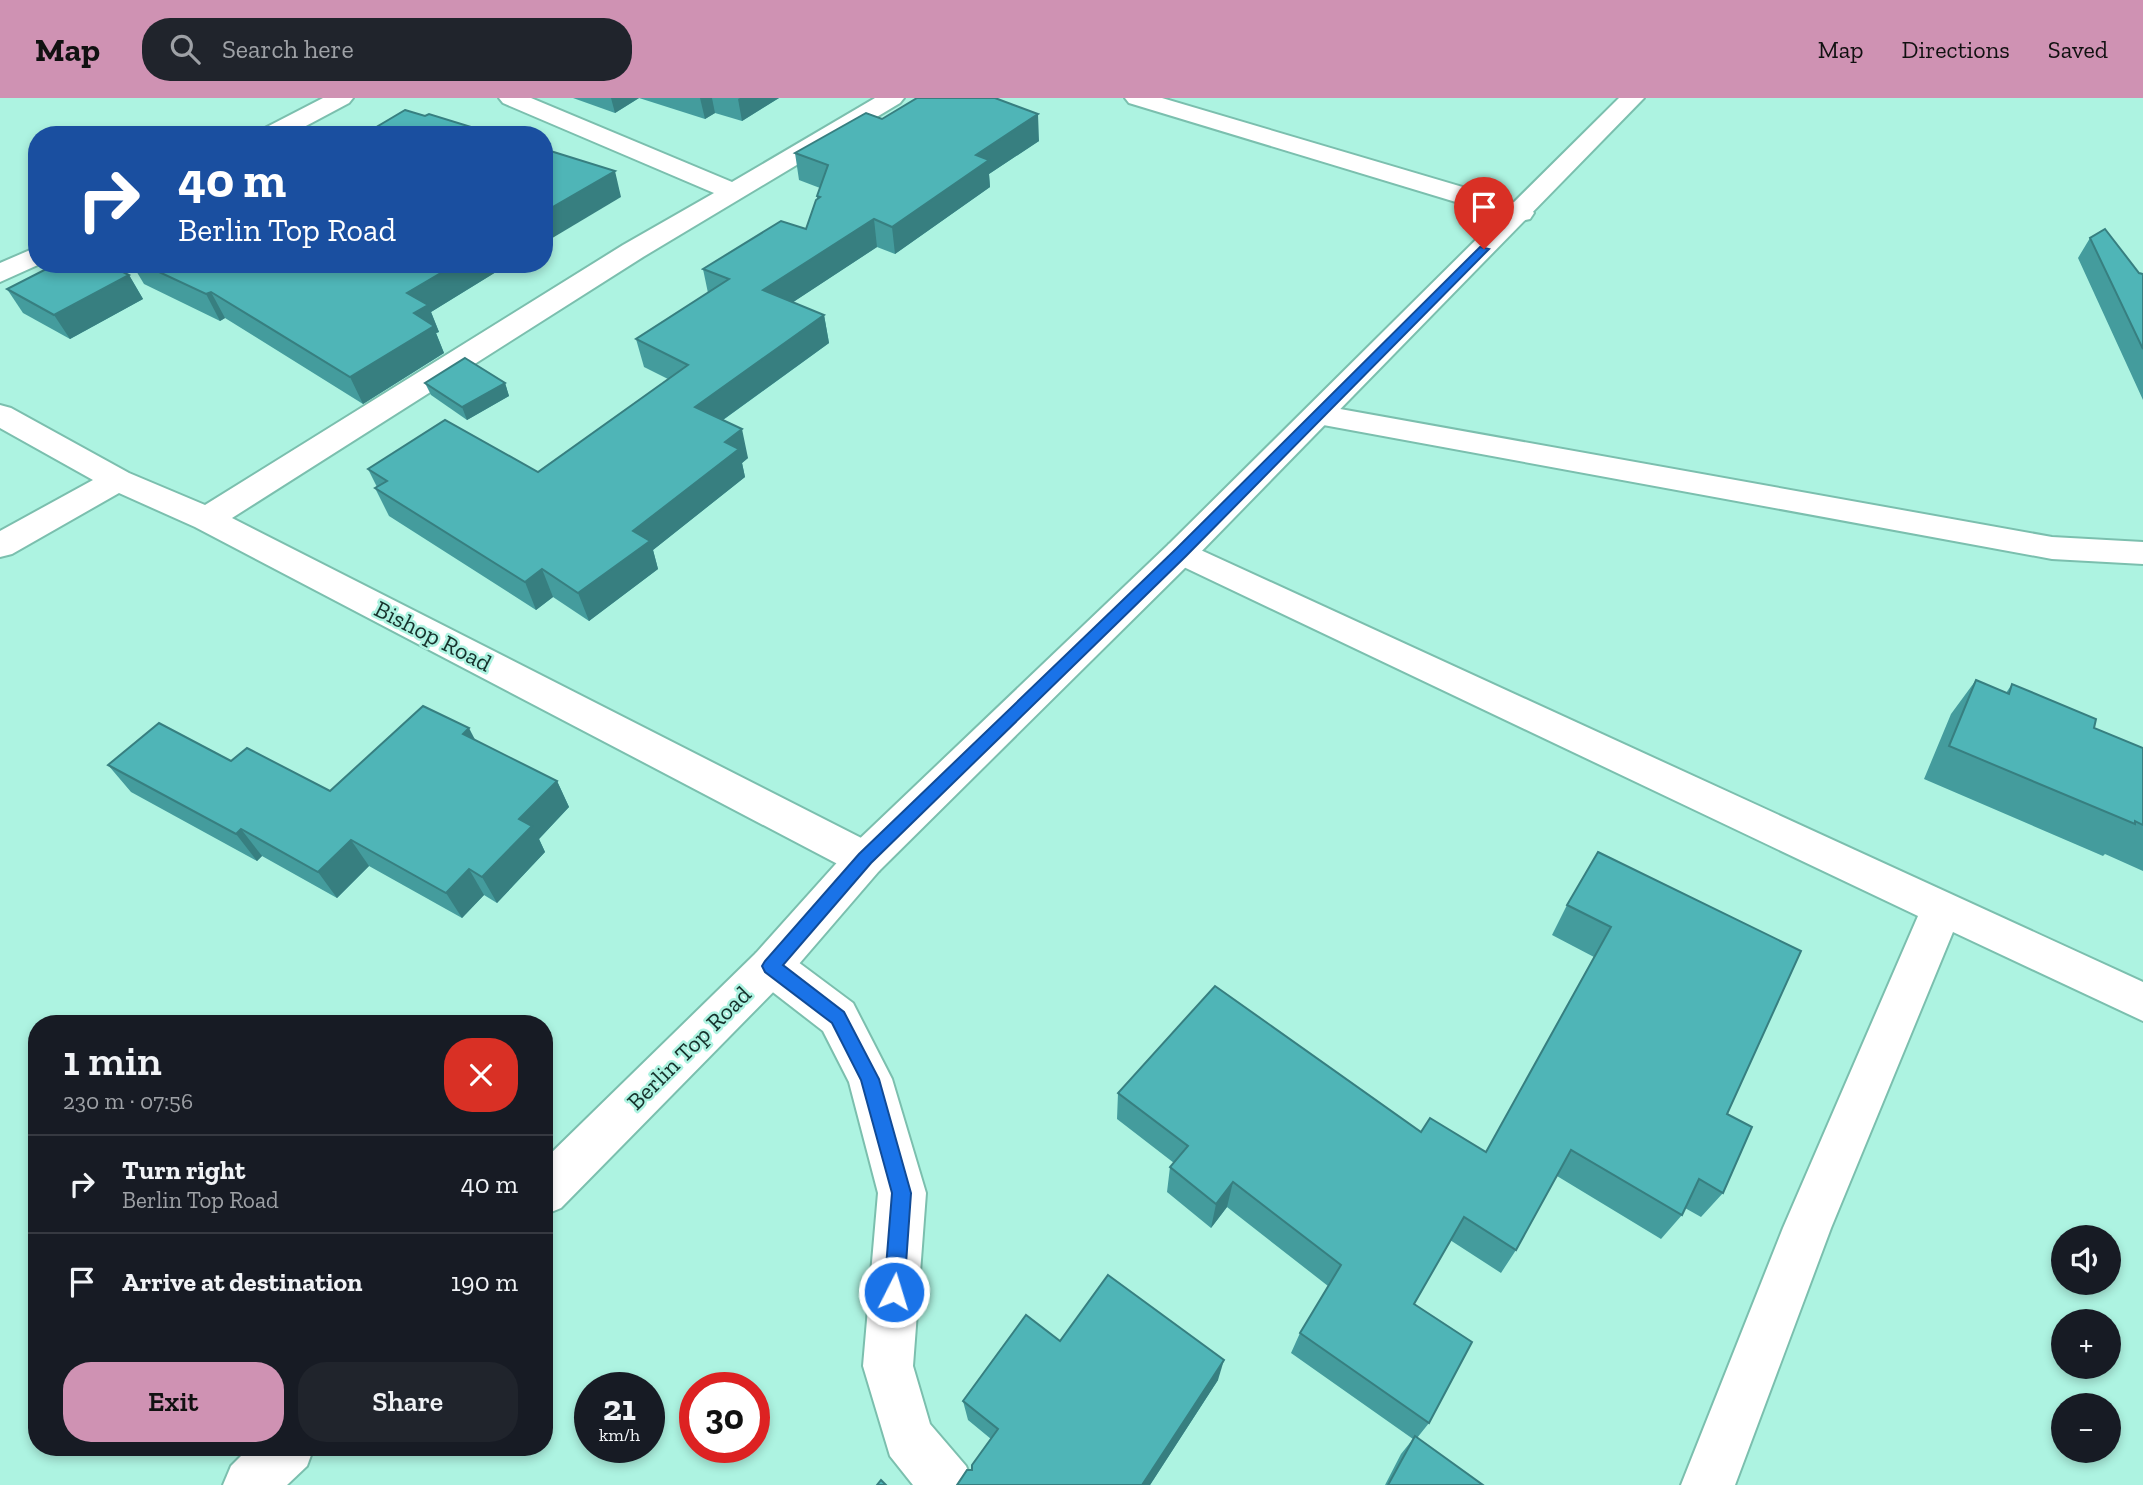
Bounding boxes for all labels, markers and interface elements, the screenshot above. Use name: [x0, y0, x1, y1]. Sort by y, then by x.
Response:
search box: [142, 18, 632, 81]
text: Map: [35, 30, 100, 69]
icon: search: [166, 30, 204, 68]
text: Search here: [222, 33, 354, 65]
text: Map: [1818, 35, 1864, 64]
text: Directions: [1902, 35, 2010, 64]
text: Saved: [2048, 35, 2108, 64]
text: 40 m: [178, 151, 286, 210]
icon: right: [63, 154, 154, 245]
pin: [1454, 177, 1514, 249]
icon: arrive: [1465, 188, 1503, 226]
text: Berlin Top Road: [178, 211, 396, 249]
street label: Bishop Road: [370, 594, 497, 677]
street label: Berlin Top Road: [621, 980, 757, 1116]
text: 1 min: [63, 1035, 162, 1086]
button: close: [444, 1038, 518, 1112]
text: 230 m · 07:56: [63, 1087, 193, 1115]
text: Turn right: [122, 1154, 245, 1186]
icon: right: [63, 1165, 101, 1203]
text: 40 m: [461, 1168, 518, 1200]
text: Berlin Top Road: [122, 1186, 279, 1214]
map controls: [2051, 1225, 2121, 1463]
button: sound: [2051, 1225, 2121, 1295]
position arrow: [857, 1255, 931, 1329]
icon: arrive: [63, 1263, 101, 1301]
text: Arrive at destination: [122, 1266, 362, 1298]
text: 190 m: [451, 1266, 518, 1298]
button: +: [2051, 1309, 2121, 1379]
button: Exit: [63, 1362, 284, 1442]
button: Share: [298, 1362, 518, 1442]
speed limit sign: 30: [679, 1372, 770, 1463]
text: 21: [603, 1387, 636, 1429]
button: −: [2051, 1393, 2121, 1463]
text: km/h: [599, 1424, 640, 1446]

